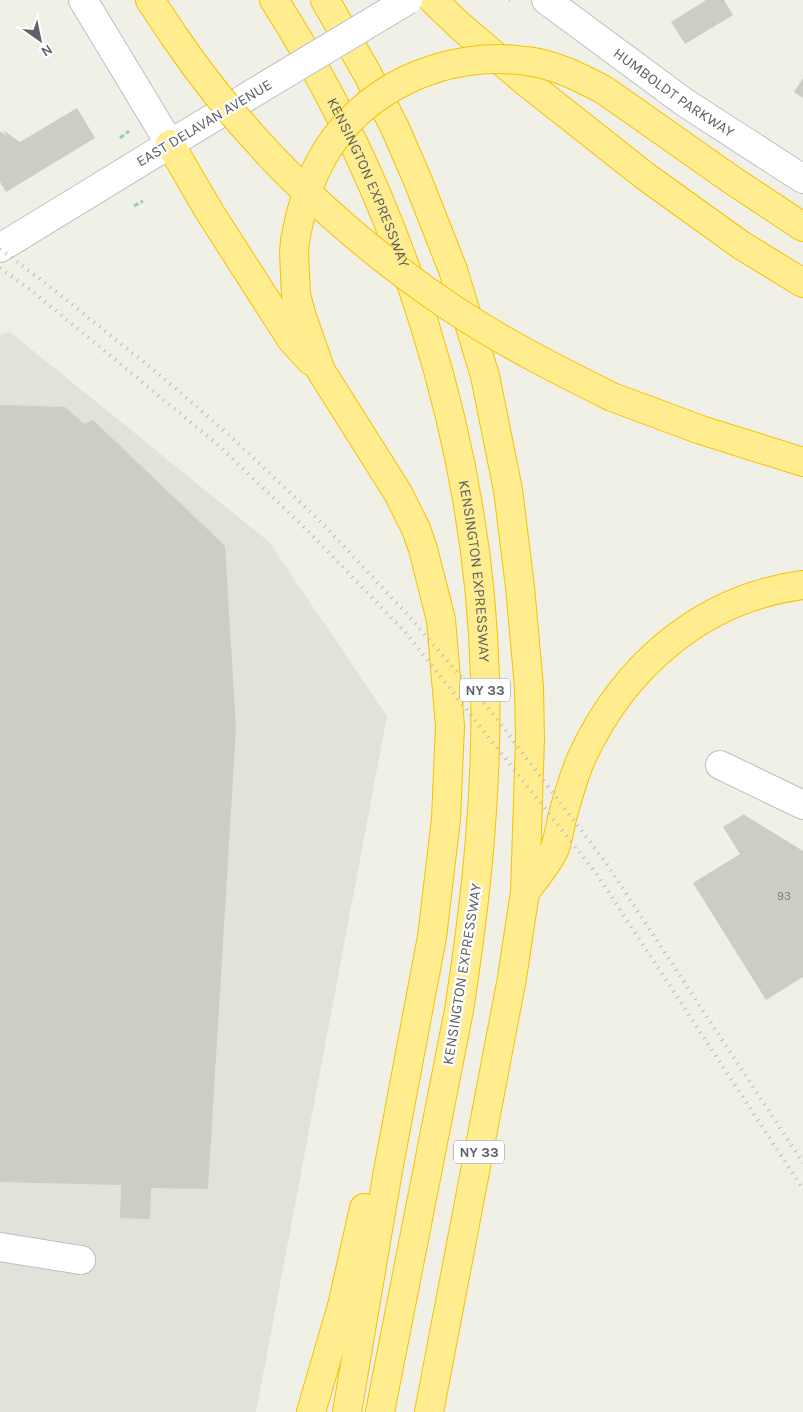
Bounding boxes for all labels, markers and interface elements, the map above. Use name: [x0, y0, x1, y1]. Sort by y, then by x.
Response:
north arrow: [15, 15, 65, 65]
text: N: [38, 41, 56, 60]
street label: HUMBOLDT PARKWAY: [610, 44, 738, 142]
street label: EAST DELAVAN AVENUE: [133, 75, 275, 171]
street label: KENSINGTON EXPRESSWAY: [323, 95, 414, 271]
street label: KENSINGTON EXPRESSWAY: [455, 478, 493, 664]
road number: NY 33: [460, 678, 510, 702]
street label: KENSINGTON EXPRESSWAY: [439, 881, 485, 1066]
house number: 93: [777, 889, 791, 903]
road number: NY 33: [454, 1140, 504, 1164]

